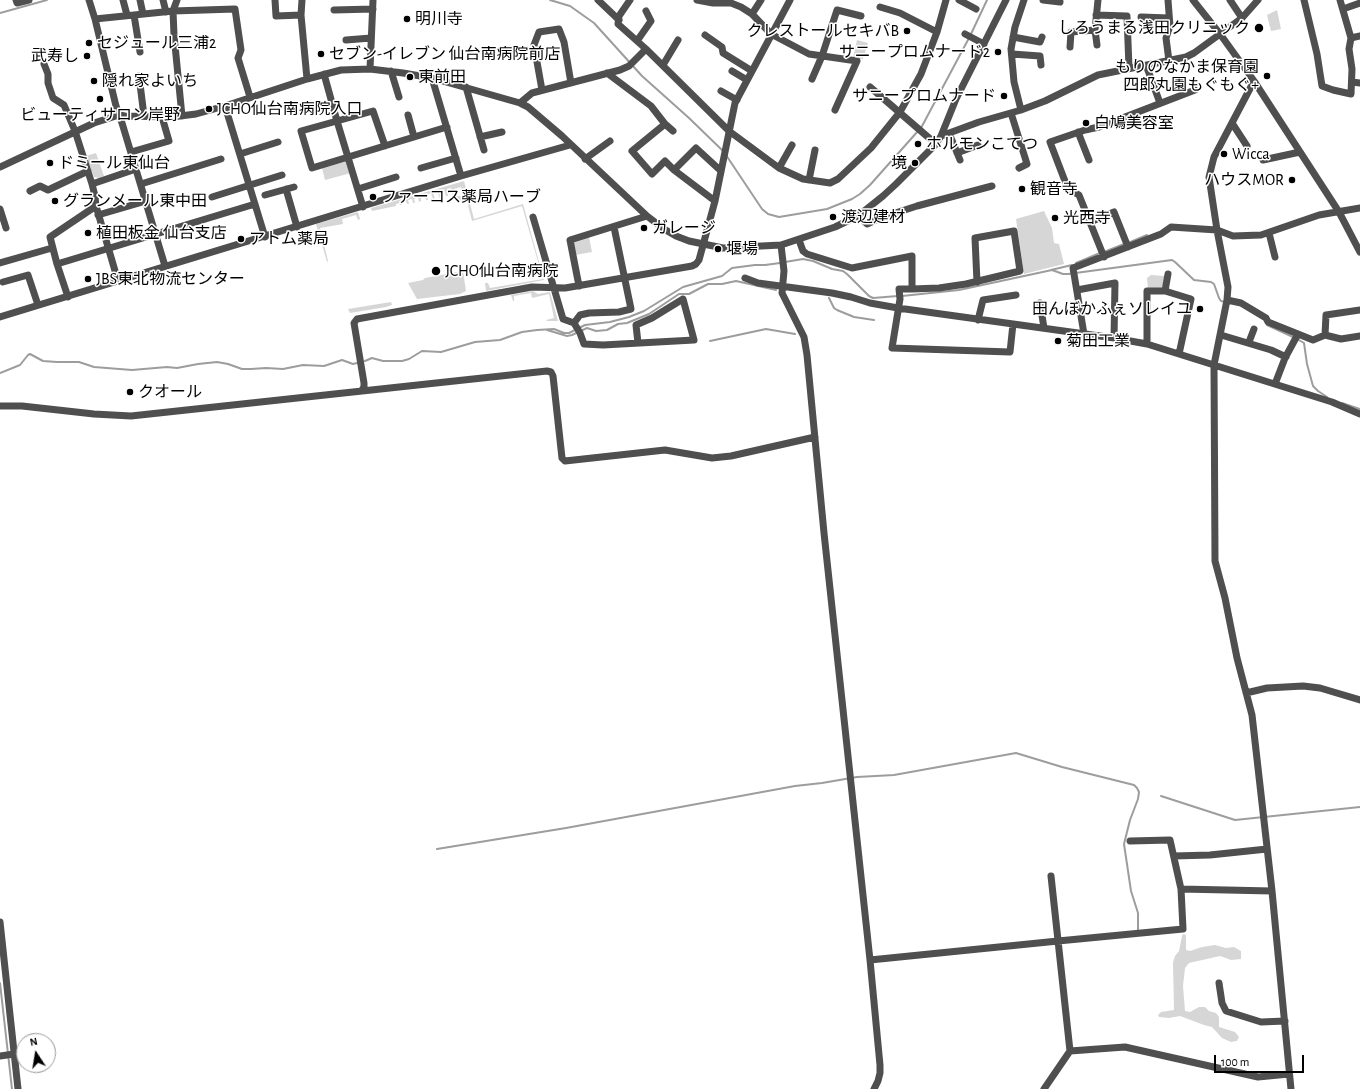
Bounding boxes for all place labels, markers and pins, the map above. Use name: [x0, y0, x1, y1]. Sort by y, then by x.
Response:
place label: 明川寺: [415, 9, 463, 29]
marker: 明川寺: [402, 14, 412, 24]
place label: しろうまる浅田クリニック: [1058, 18, 1250, 38]
place label: クレストールセキバB: [746, 21, 899, 41]
marker: しろうまる浅田クリニック: [1253, 22, 1265, 34]
marker: クレストールセキバB: [902, 26, 912, 36]
place label: セジュール三浦2: [97, 33, 216, 53]
marker: セジュール三浦2: [84, 38, 94, 48]
place label: サニープロムナード2: [839, 42, 990, 62]
place label: セブン-イレブン 仙台南病院前店: [329, 44, 561, 64]
place label: 武寿し: [31, 46, 79, 66]
marker: サニープロムナード2: [993, 47, 1003, 57]
marker: セブン-イレブン 仙台南病院前店: [316, 49, 326, 59]
marker: 武寿し: [82, 51, 92, 61]
place label: もりのなかま保育園 四郎丸園もぐもぐ+: [1115, 57, 1259, 95]
place label: 東前田: [418, 67, 466, 87]
place label: 隠れ家よいち: [102, 71, 198, 91]
marker: もりのなかま保育園 四郎丸園もぐもぐ+: [1262, 71, 1272, 81]
marker: 東前田: [405, 72, 415, 82]
marker: 隠れ家よいち: [89, 76, 99, 86]
place label: サニープロムナード: [852, 86, 996, 106]
marker: サニープロムナード: [999, 91, 1009, 101]
marker: ビューティサロン岸野: [95, 94, 105, 104]
place label: JCHO仙台南病院入口: [217, 99, 363, 119]
marker: JCHO仙台南病院入口: [204, 104, 214, 114]
place label: ビューティサロン岸野: [20, 105, 180, 125]
place label: 白鳩美容室: [1094, 113, 1174, 133]
marker: 白鳩美容室: [1081, 118, 1091, 128]
place label: ホルモンこてつ: [926, 134, 1038, 154]
marker: ホルモンこてつ: [913, 139, 923, 149]
place label: Wicca: [1232, 144, 1270, 164]
marker: Wicca: [1219, 149, 1229, 159]
place label: ドミール東仙台: [58, 153, 170, 173]
place label: 境: [891, 153, 907, 173]
marker: ドミール東仙台: [45, 158, 55, 168]
marker: 境: [910, 158, 920, 168]
place label: ハウスMOR: [1204, 170, 1284, 190]
marker: ハウスMOR: [1287, 175, 1297, 185]
place label: 観音寺: [1030, 179, 1078, 199]
marker: 観音寺: [1017, 184, 1027, 194]
place label: ファーコス薬局ハーブ: [381, 187, 541, 207]
place label: グランメール東中田: [63, 191, 207, 211]
marker: ファーコス薬局ハーブ: [368, 192, 378, 202]
marker: グランメール東中田: [50, 196, 60, 206]
place label: 渡辺建材: [841, 207, 905, 227]
place label: 光西寺: [1063, 208, 1111, 228]
marker: 渡辺建材: [828, 212, 838, 222]
marker: 光西寺: [1050, 213, 1060, 223]
place label: ガレージ: [652, 218, 716, 238]
place label: 植田板金 仙台支店: [96, 223, 227, 243]
marker: ガレージ: [639, 223, 649, 233]
marker: 植田板金 仙台支店: [83, 228, 93, 238]
place label: アトム薬局: [249, 229, 329, 249]
marker: アトム薬局: [236, 234, 246, 244]
place label: 堰場: [726, 239, 758, 259]
marker: 堰場: [713, 244, 723, 254]
place label: JCHO仙台南病院: [445, 261, 559, 281]
marker: JCHO仙台南病院: [430, 265, 442, 277]
place label: JBS東北物流センター: [96, 269, 245, 289]
marker: JBS東北物流センター: [83, 274, 93, 284]
place label: 田んぼかふぇソレイユ: [1032, 299, 1192, 319]
marker: 田んぼかふぇソレイユ: [1195, 304, 1205, 314]
place label: 菊田工業: [1066, 331, 1130, 351]
marker: 菊田工業: [1053, 336, 1063, 346]
place label: クオール: [138, 382, 202, 402]
marker: クオール: [125, 387, 135, 397]

